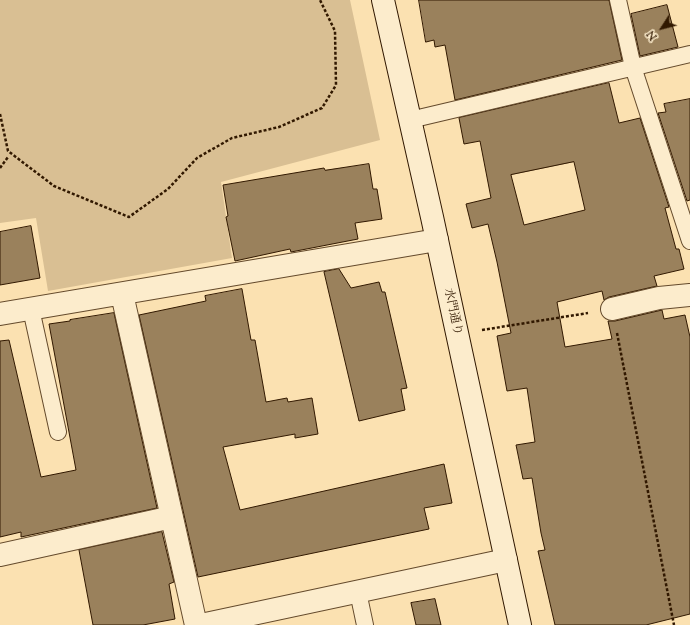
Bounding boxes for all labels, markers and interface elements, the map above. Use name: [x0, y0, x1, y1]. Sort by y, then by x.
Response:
north arrow: [642, 8, 682, 48]
text: N: [643, 27, 661, 43]
street label: 水門通り: [440, 287, 464, 337]

